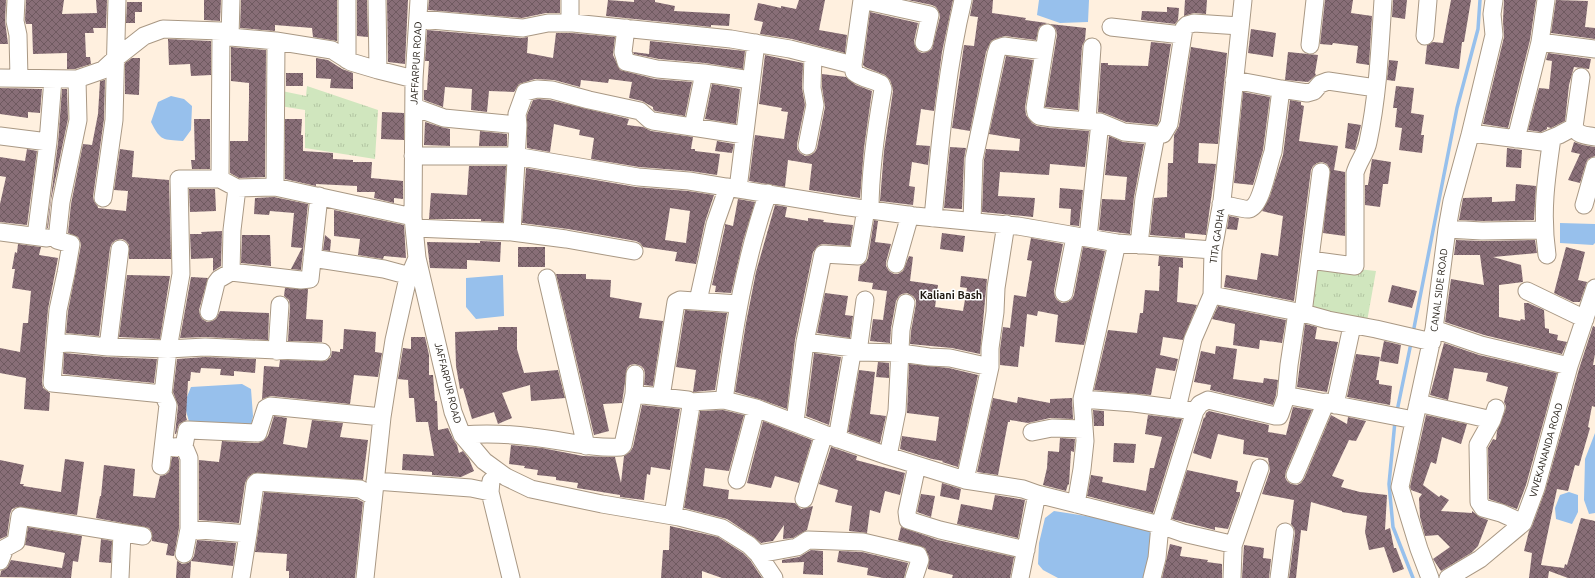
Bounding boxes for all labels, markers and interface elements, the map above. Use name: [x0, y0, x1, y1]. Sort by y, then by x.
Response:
street label: JAFFARPUR ROAD: [408, 21, 424, 105]
street label: TITA GADHA: [1208, 207, 1226, 264]
street label: CANAL SIDE ROAD: [1428, 248, 1450, 332]
district label: Kaliani Bash: [920, 289, 982, 301]
street label: JAFFARPUR ROAD: [433, 341, 463, 425]
street label: VIVEKANANDA ROAD: [1527, 401, 1565, 499]

